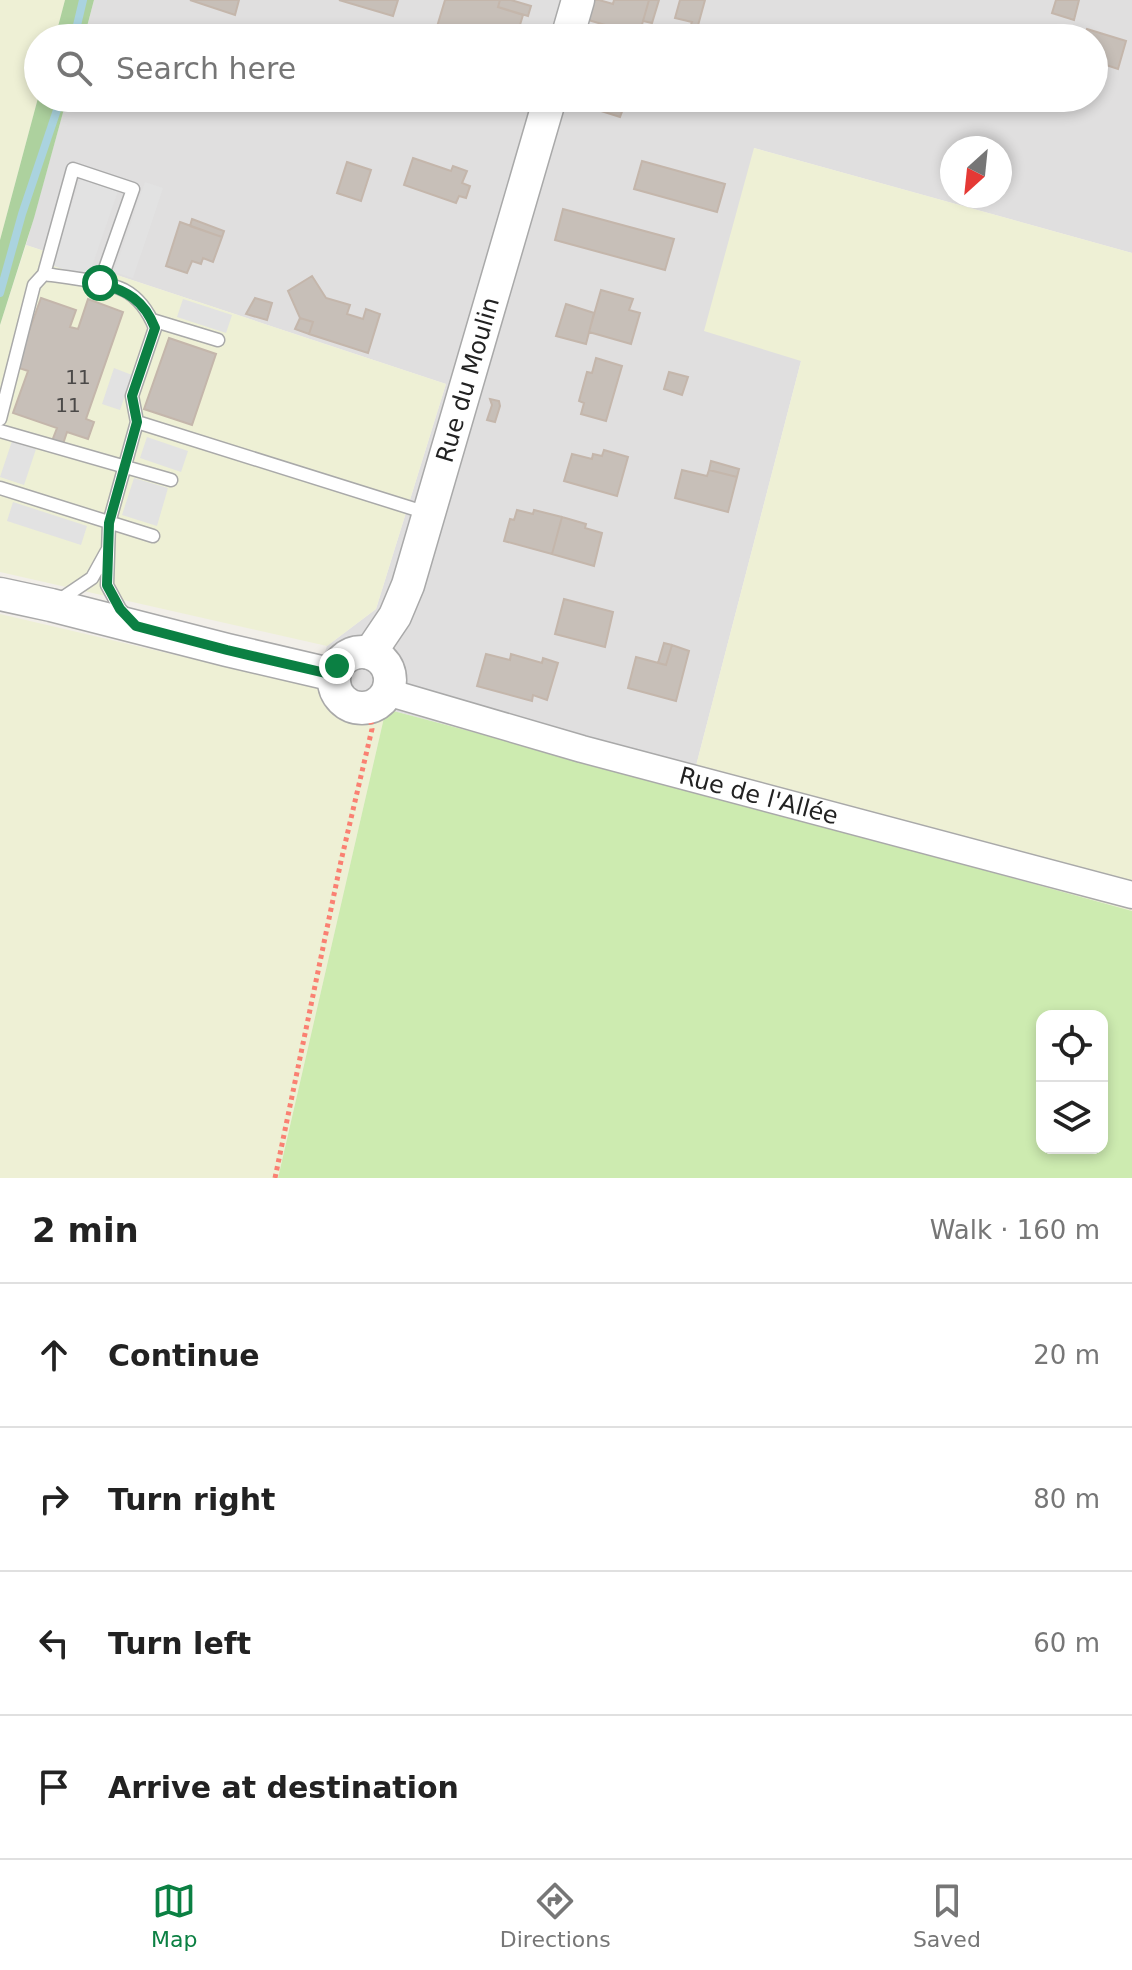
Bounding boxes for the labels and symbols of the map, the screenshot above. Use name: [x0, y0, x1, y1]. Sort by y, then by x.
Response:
north arrow: [940, 136, 1012, 208]
route start: [82, 265, 118, 301]
street label: Rue du Moulin: [431, 294, 505, 466]
house number: 11: [65, 365, 91, 389]
house number: 11: [55, 393, 81, 417]
route end: [319, 648, 355, 684]
street label: Rue de l'Allée: [676, 761, 841, 830]

